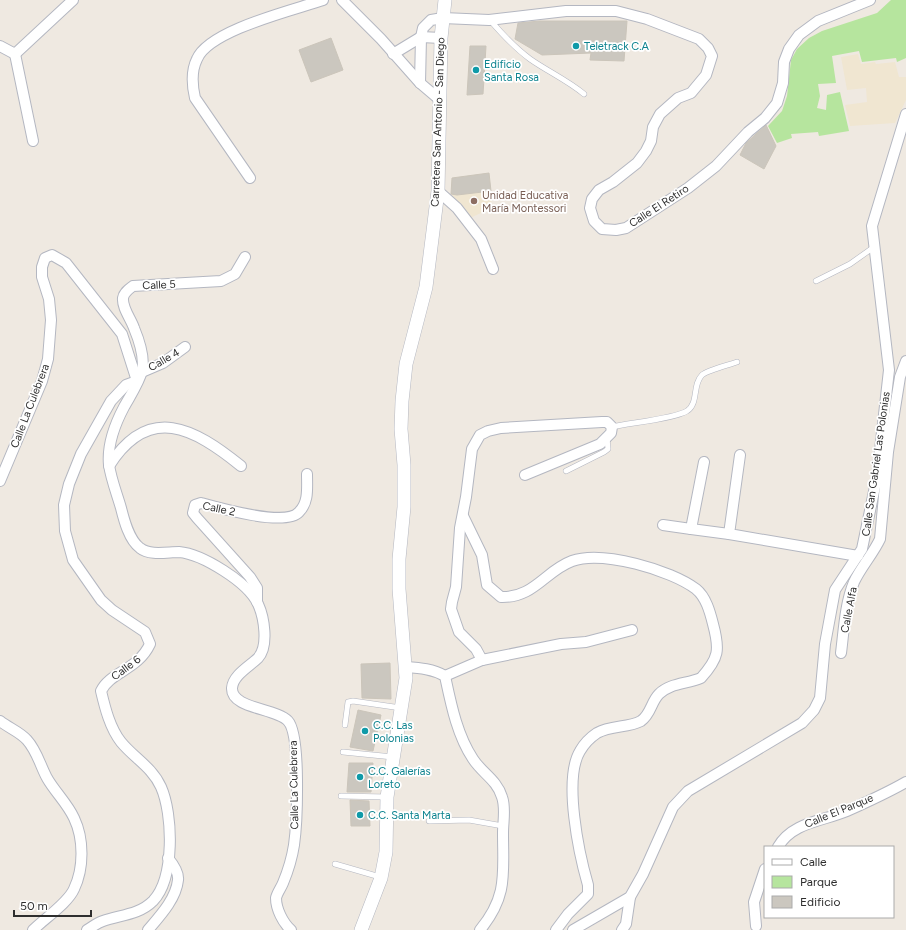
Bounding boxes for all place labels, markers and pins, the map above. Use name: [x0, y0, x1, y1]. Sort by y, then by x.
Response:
place label: Teletrack C.A: [584, 40, 650, 53]
marker: Teletrack C.A: [571, 41, 581, 51]
place label: Edificio Santa Rosa: [484, 58, 539, 84]
marker: Edificio Santa Rosa: [471, 65, 481, 75]
place label: Unidad Educativa María Montessori: [482, 189, 568, 215]
marker: Unidad Educativa María Montessori: [469, 196, 479, 206]
place label: C.C. Las Polonias: [373, 719, 414, 745]
marker: C.C. Las Polonias: [360, 726, 370, 736]
place label: C.C. Galerías Loreto: [368, 765, 431, 791]
marker: C.C. Galerías Loreto: [355, 772, 365, 782]
place label: C.C. Santa Marta: [368, 809, 451, 822]
marker: C.C. Santa Marta: [355, 810, 365, 820]

